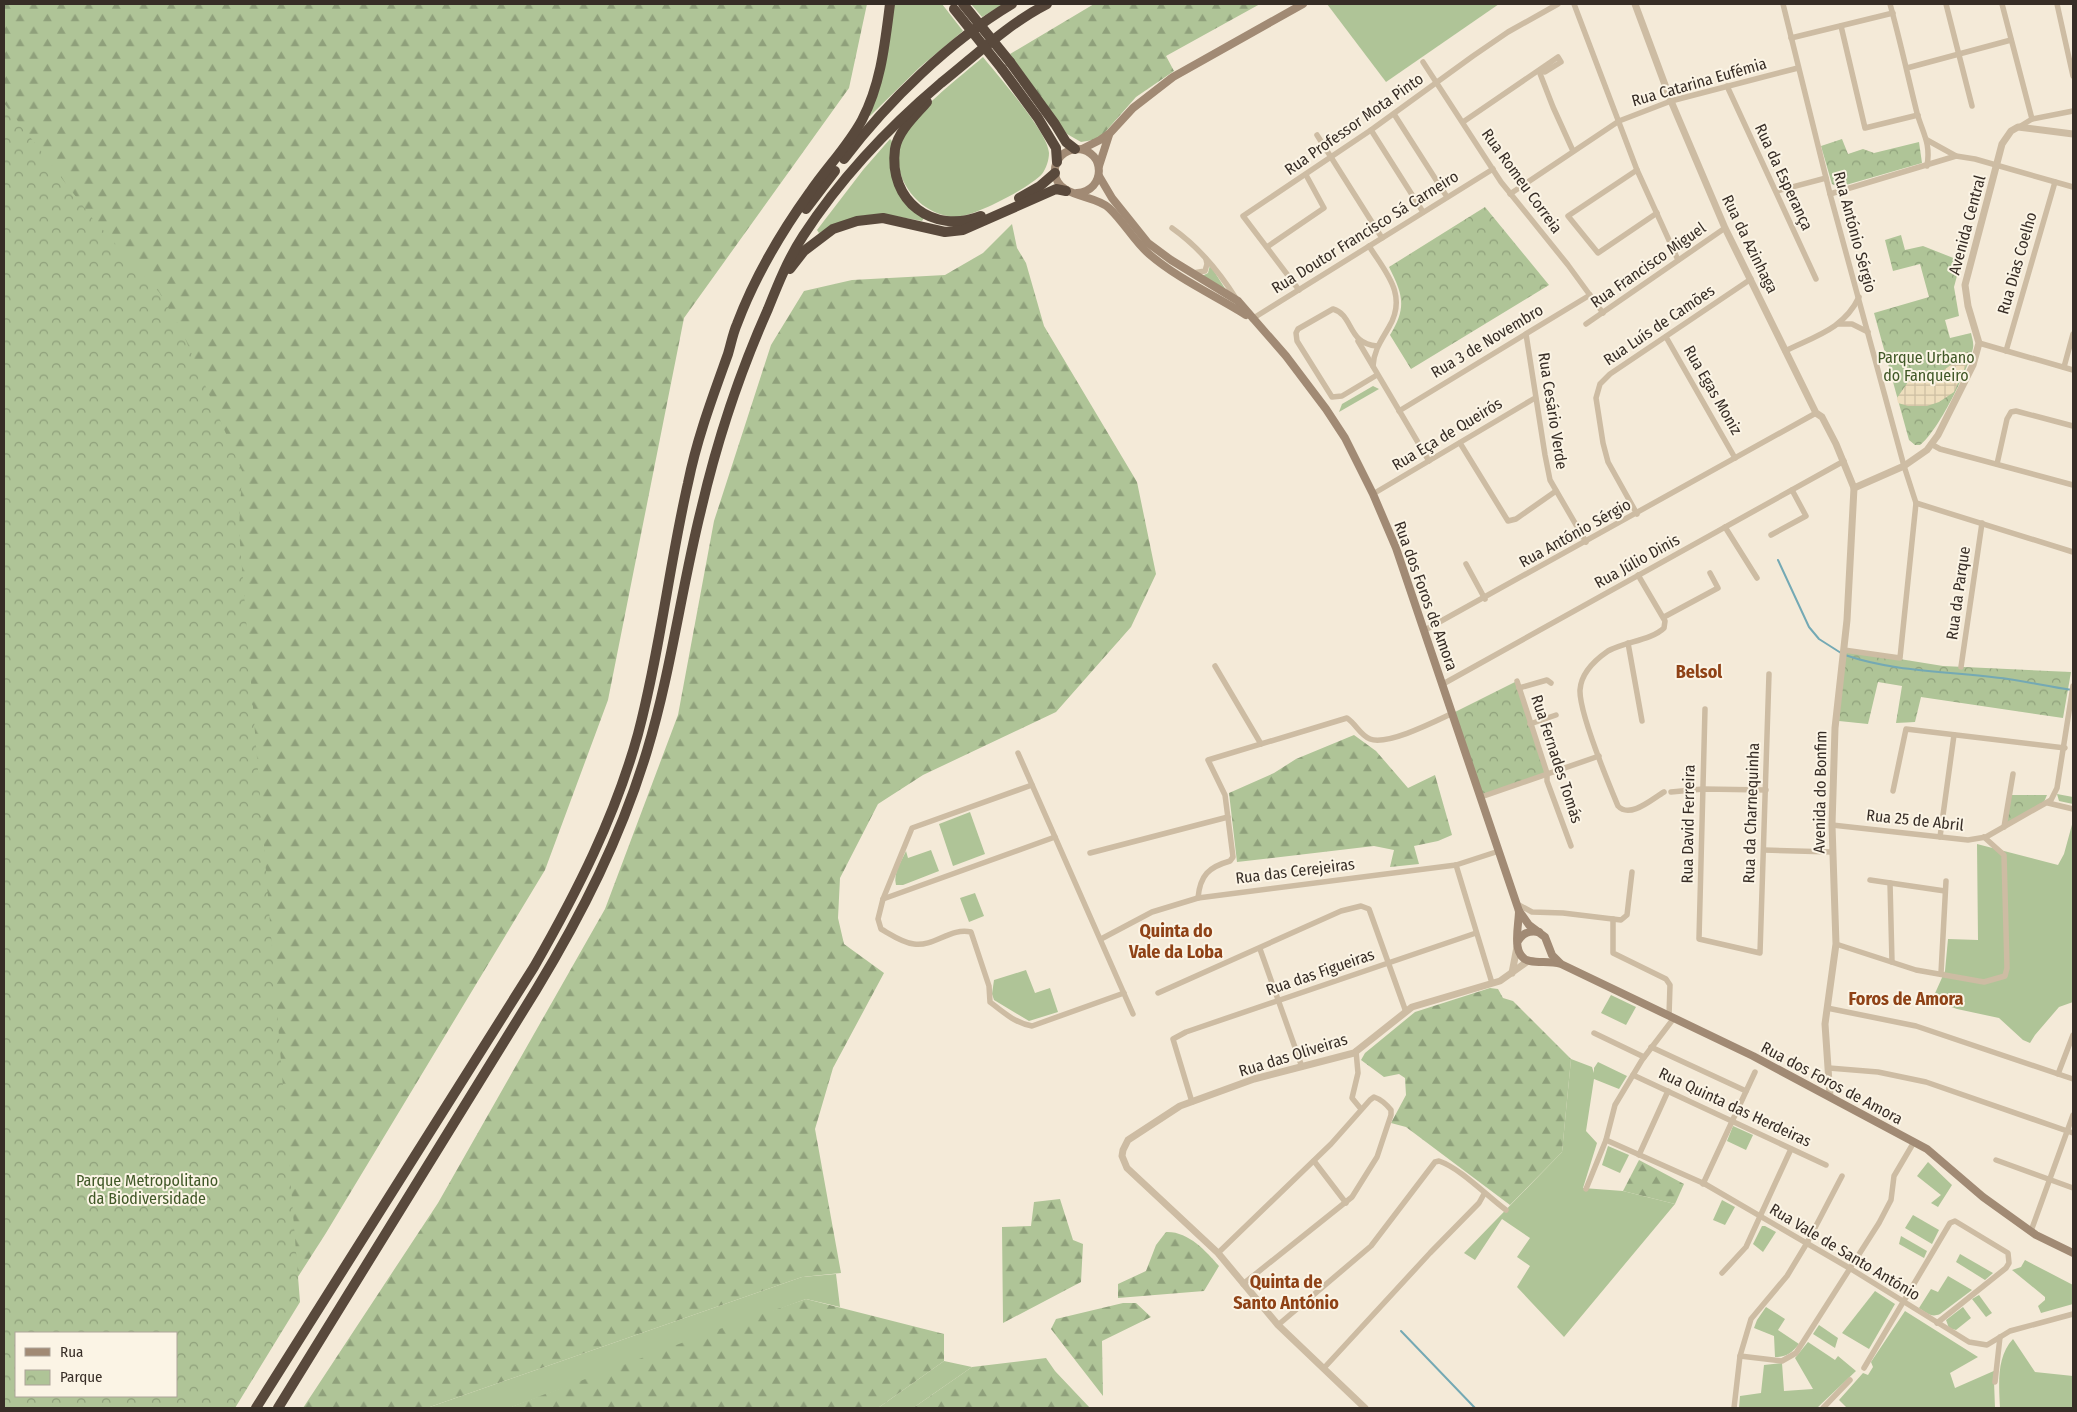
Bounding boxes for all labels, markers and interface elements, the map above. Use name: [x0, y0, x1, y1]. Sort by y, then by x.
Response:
street label: Rua Catarina Eufémia: [1629, 54, 1769, 110]
street label: Rua Professor Mota Pinto: [1281, 69, 1427, 179]
street label: Rua da Esperança: [1751, 121, 1817, 233]
street label: Rua Romeu Correia: [1478, 125, 1566, 237]
street label: Rua Doutor Francisco Sá Carneiro: [1268, 167, 1462, 297]
street label: Rua António Sérgio: [1830, 169, 1880, 295]
street label: Avenida Central: [1945, 173, 1989, 277]
street label: Rua da Azinhaga: [1718, 192, 1782, 296]
street label: Rua Dias Coelho: [1993, 210, 2041, 316]
street label: Rua Francisco Miguel: [1587, 218, 1709, 312]
street label: Rua Luís de Camões: [1600, 281, 1718, 369]
street label: Rua 3 de Novembro: [1428, 300, 1546, 382]
street label: Rua Egas Moniz: [1680, 342, 1746, 438]
park label: Parque Urbano do Fanqueiro: [1877, 348, 1975, 385]
street label: Rua Cesário Verde: [1534, 351, 1572, 471]
street label: Rua Eça de Queirós: [1388, 394, 1506, 474]
street label: Rua António Sérgio: [1516, 494, 1634, 572]
street label: Rua dos Foros de Amora: [1390, 519, 1462, 673]
street label: Rua Júlio Dinis: [1591, 530, 1683, 592]
street label: Rua da Parque: [1942, 545, 1974, 641]
district label: Belsol: [1676, 661, 1722, 683]
street label: Rua Fernades Tomás: [1527, 692, 1587, 826]
street label: Avenida do Bonfim: [1809, 730, 1831, 854]
street label: Rua da Charnequinha: [1739, 742, 1763, 884]
street label: Rua David Ferreira: [1677, 764, 1699, 884]
street label: Rua 25 de Abril: [1865, 805, 1965, 835]
street label: Rua das Cerejeiras: [1234, 854, 1356, 888]
district label: Quinta do Vale da Loba: [1128, 920, 1223, 963]
street label: Rua das Figueiras: [1263, 945, 1377, 999]
district label: Foros de Amora: [1848, 988, 1964, 1010]
street label: Rua das Oliveiras: [1236, 1029, 1350, 1081]
street label: Rua dos Foros de Amora: [1758, 1038, 1906, 1128]
street label: Rua Quinta das Herdeiras: [1656, 1063, 1814, 1151]
park label: Parque Metropolitano da Biodiversidade: [76, 1171, 218, 1208]
street label: Rua Vale de Santo António: [1766, 1199, 1924, 1305]
district label: Quinta de Santo António: [1233, 1271, 1339, 1314]
legend: [15, 1332, 178, 1397]
text: Rua: [60, 1343, 83, 1361]
text: Parque: [60, 1368, 103, 1386]

